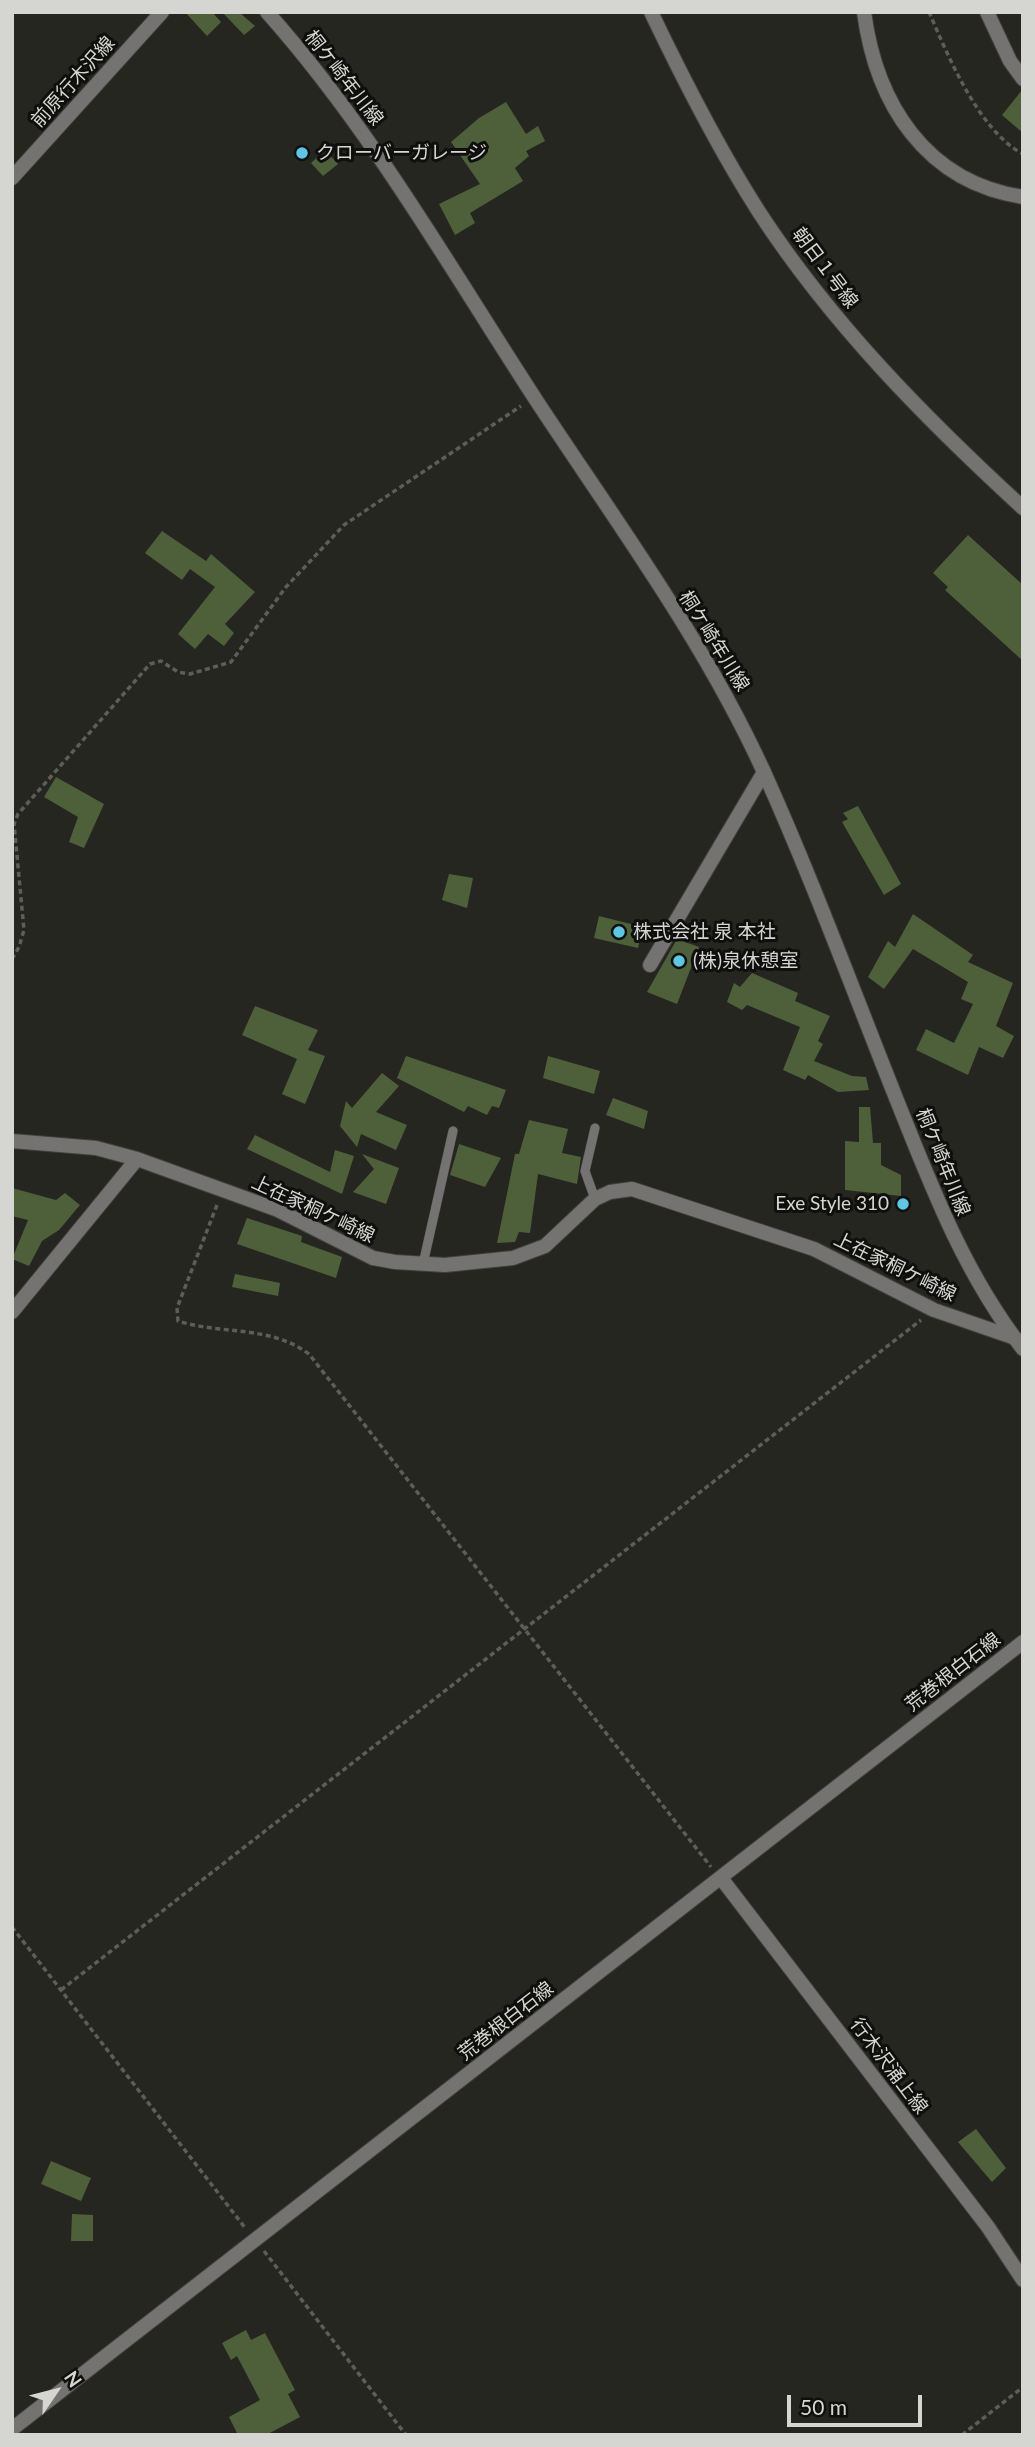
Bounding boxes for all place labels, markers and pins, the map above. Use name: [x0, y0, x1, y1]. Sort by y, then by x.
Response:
place label: クローバーガレージ: [316, 142, 487, 164]
marker: クローバーガレージ: [294, 145, 310, 161]
place label: 株式会社 泉 本社: [633, 921, 776, 943]
marker: 株式会社 泉 本社: [611, 924, 627, 940]
place label: (株)泉休憩室: [693, 950, 798, 972]
marker: (株)泉休憩室: [671, 953, 687, 969]
place label: Exe Style 310: [775, 1193, 889, 1215]
marker: Exe Style 310: [895, 1196, 911, 1212]

